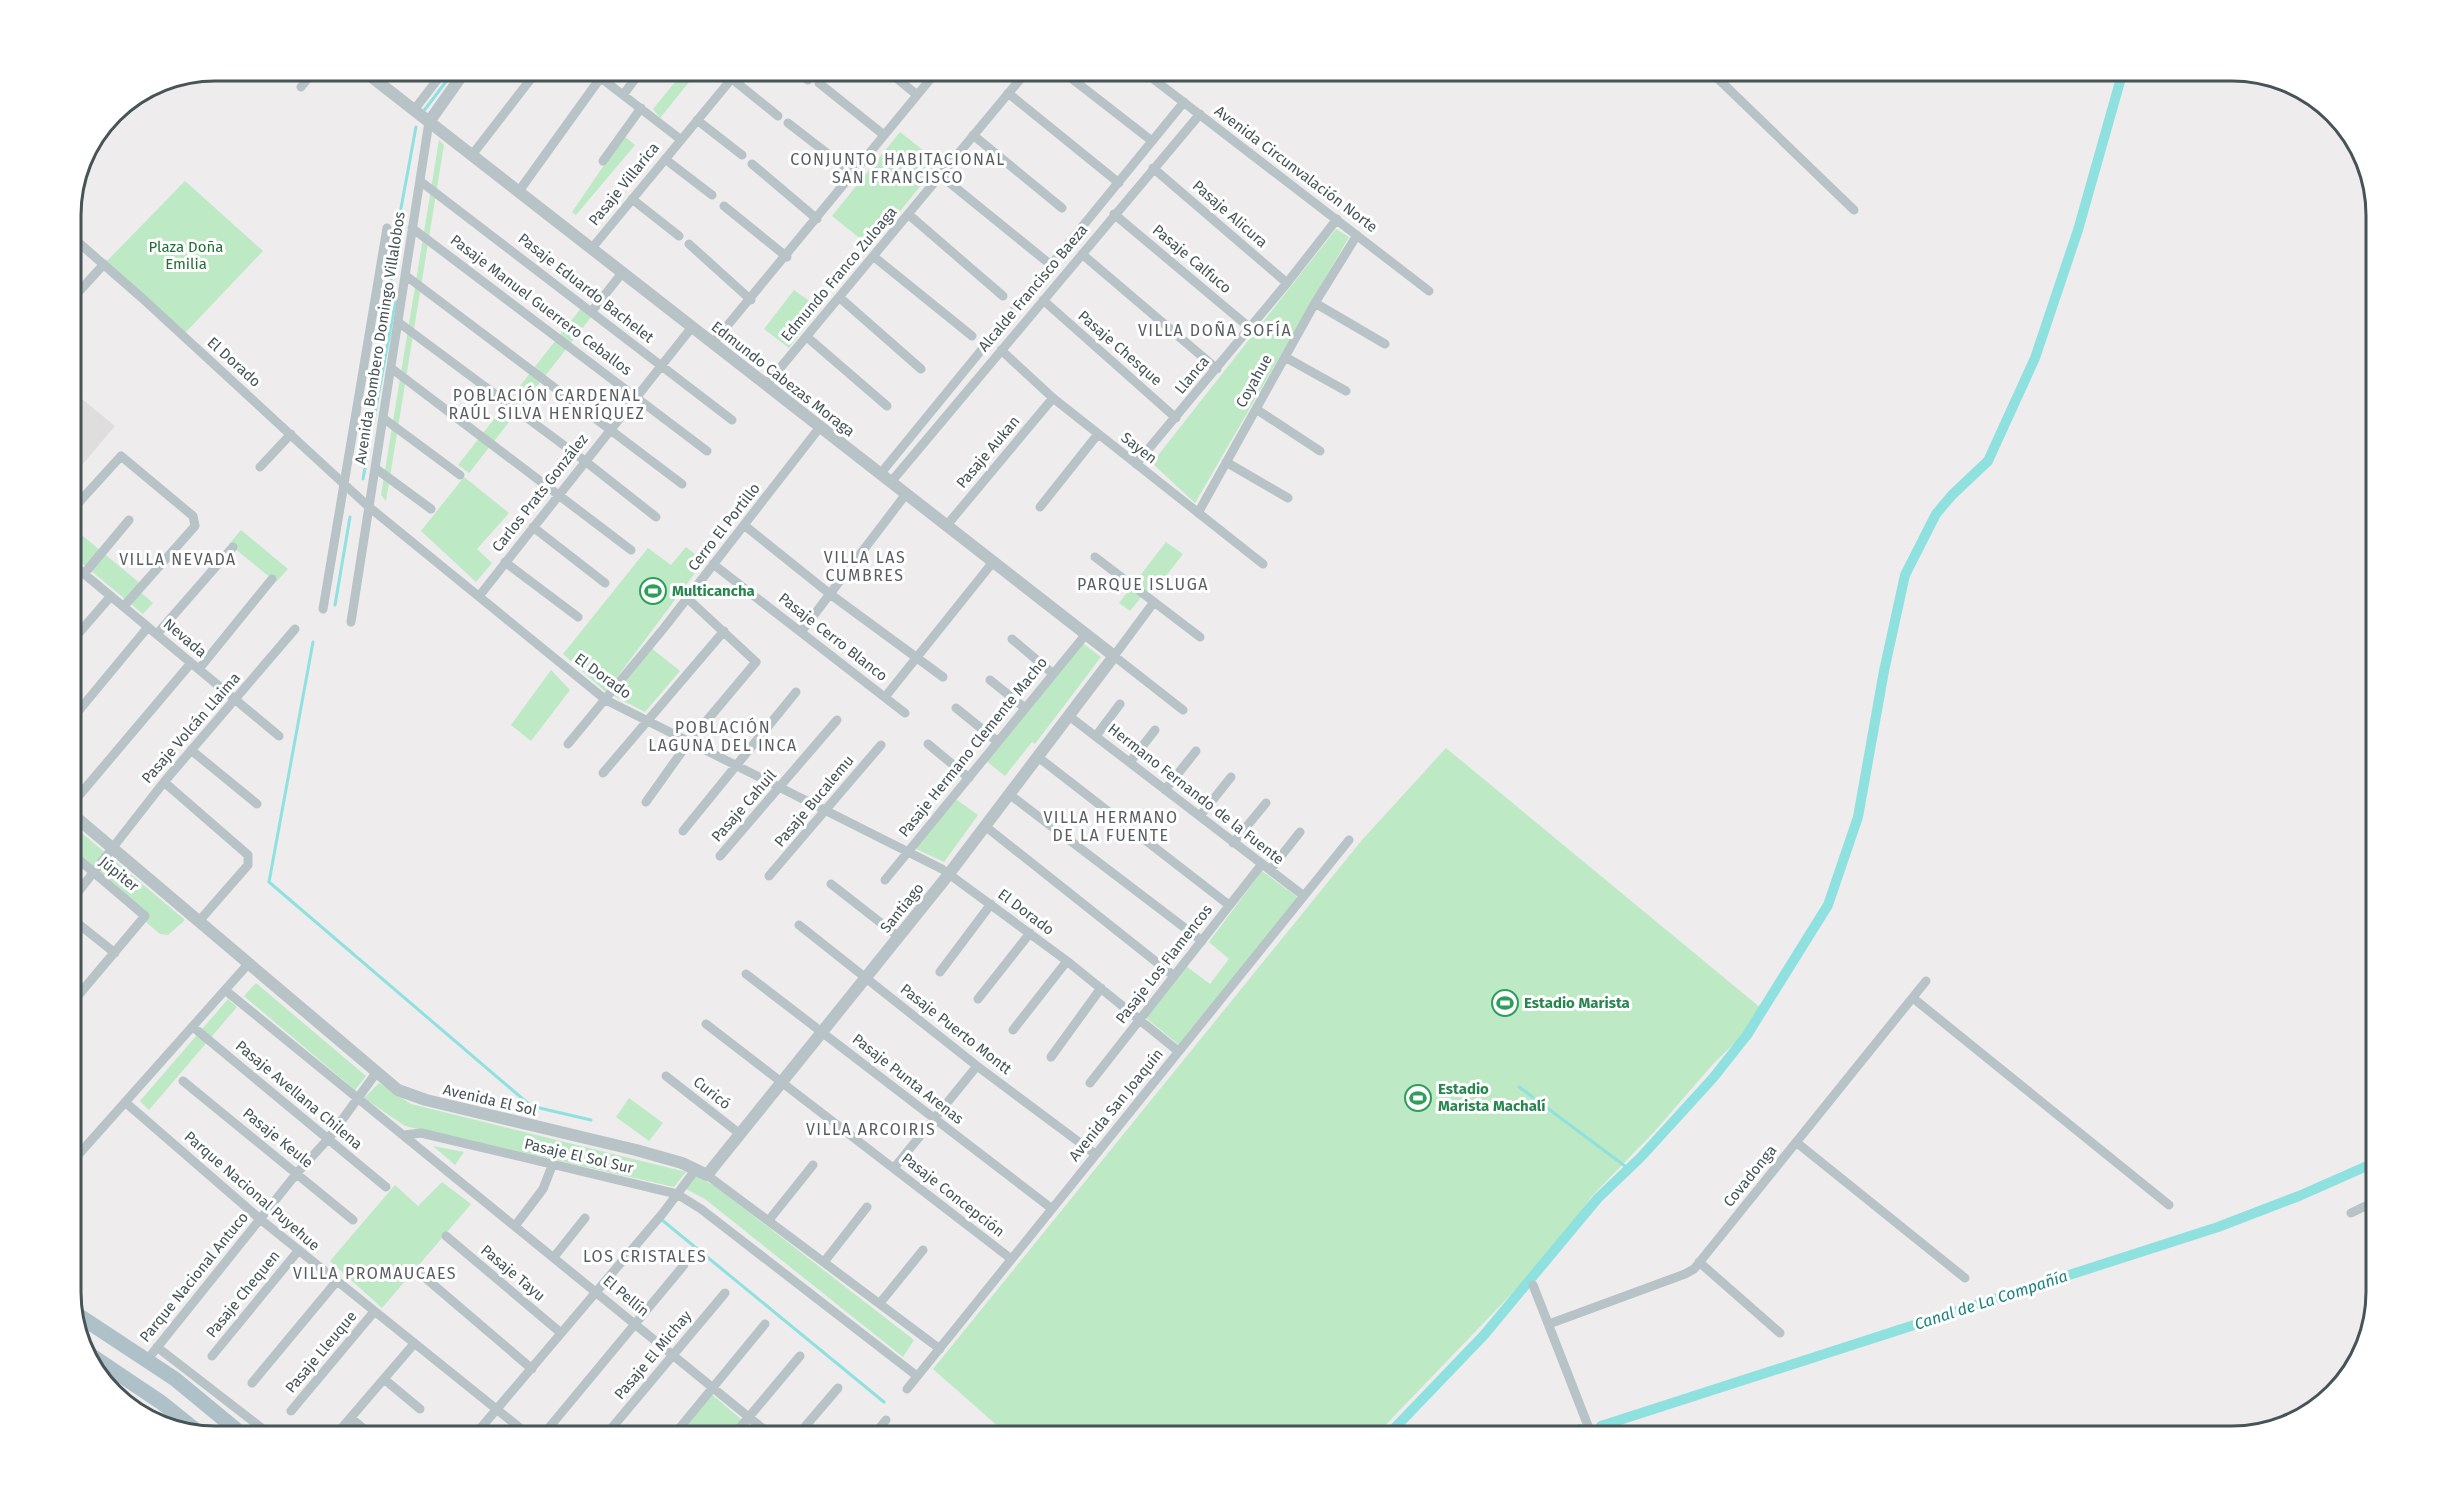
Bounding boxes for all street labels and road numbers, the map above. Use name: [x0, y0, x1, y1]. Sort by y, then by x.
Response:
street label: Avenida Circunvalación Norte: [1211, 102, 1381, 236]
street label: Pasaje Villarica: [585, 139, 663, 229]
street label: Pasaje Alicura: [1189, 177, 1271, 251]
street label: Edmundo Franco Zuloaga: [777, 203, 901, 345]
street label: Avenida Bombero Domingo Villalobos: [351, 210, 409, 466]
street label: Alcalde Francisco Baeza: [975, 221, 1091, 355]
street label: Pasaje Calfuco: [1149, 221, 1235, 297]
street label: Pasaje Eduardo Bachelet: [515, 229, 658, 347]
street label: Pasaje Manuel Guerrero Ceballos: [447, 231, 635, 379]
street label: Pasaje Chesque: [1074, 307, 1166, 389]
street label: Edmundo Cabezas Moraga: [708, 317, 858, 441]
street label: El Dorado: [204, 333, 264, 391]
street label: Coyahue: [1232, 351, 1276, 411]
street label: Llanca: [1171, 352, 1213, 398]
street label: Pasaje Aukan: [953, 412, 1023, 492]
street label: Sayen: [1118, 428, 1160, 468]
street label: Carlos Prats González: [488, 430, 592, 556]
street label: Cerro El Portillo: [684, 480, 764, 574]
street label: Pasaje Cerro Blanco: [775, 589, 891, 685]
street label: Nevada: [160, 615, 210, 661]
street label: El Dorado: [571, 649, 635, 703]
street label: Pasaje Hermano Clemente Macho: [895, 653, 1051, 841]
street label: Pasaje Volcán Llaima: [138, 669, 244, 787]
street label: Hermano Fernando de la Fuente: [1104, 720, 1288, 868]
street label: Pasaje Bucalemu: [770, 752, 858, 850]
street label: Pasaje Cahuil: [708, 766, 781, 846]
street label: Júpiter: [96, 853, 143, 895]
street label: Santiago: [876, 879, 928, 937]
street label: El Dorado: [994, 885, 1058, 939]
street label: Pasaje Los Flamencos: [1112, 901, 1216, 1027]
street label: Pasaje Puerto Montt: [897, 980, 1016, 1078]
street label: Pasaje Punta Arenas: [849, 1030, 967, 1128]
street label: Pasaje Avellana Chilena: [232, 1037, 366, 1153]
street label: Avenida San Joaquín: [1065, 1045, 1167, 1165]
street label: Curicó: [690, 1073, 734, 1113]
street label: Avenida El Sol: [441, 1080, 539, 1120]
street label: Pasaje Keule: [239, 1104, 317, 1172]
street label: Parque Nacional Puyehue: [181, 1127, 323, 1255]
street label: Pasaje El Sol Sur: [523, 1135, 636, 1177]
street label: Covadonga: [1720, 1141, 1780, 1211]
street label: Pasaje Concepción: [898, 1149, 1008, 1241]
street label: Parque Nacional Antuco: [136, 1208, 252, 1346]
street label: Pasaje Tayu: [477, 1241, 549, 1305]
street label: Pasaje Chequen: [202, 1247, 284, 1341]
street label: El Pellín: [599, 1272, 653, 1320]
street label: Pasaje El Michay: [611, 1306, 696, 1403]
street label: Pasaje Lleuque: [281, 1307, 361, 1397]

